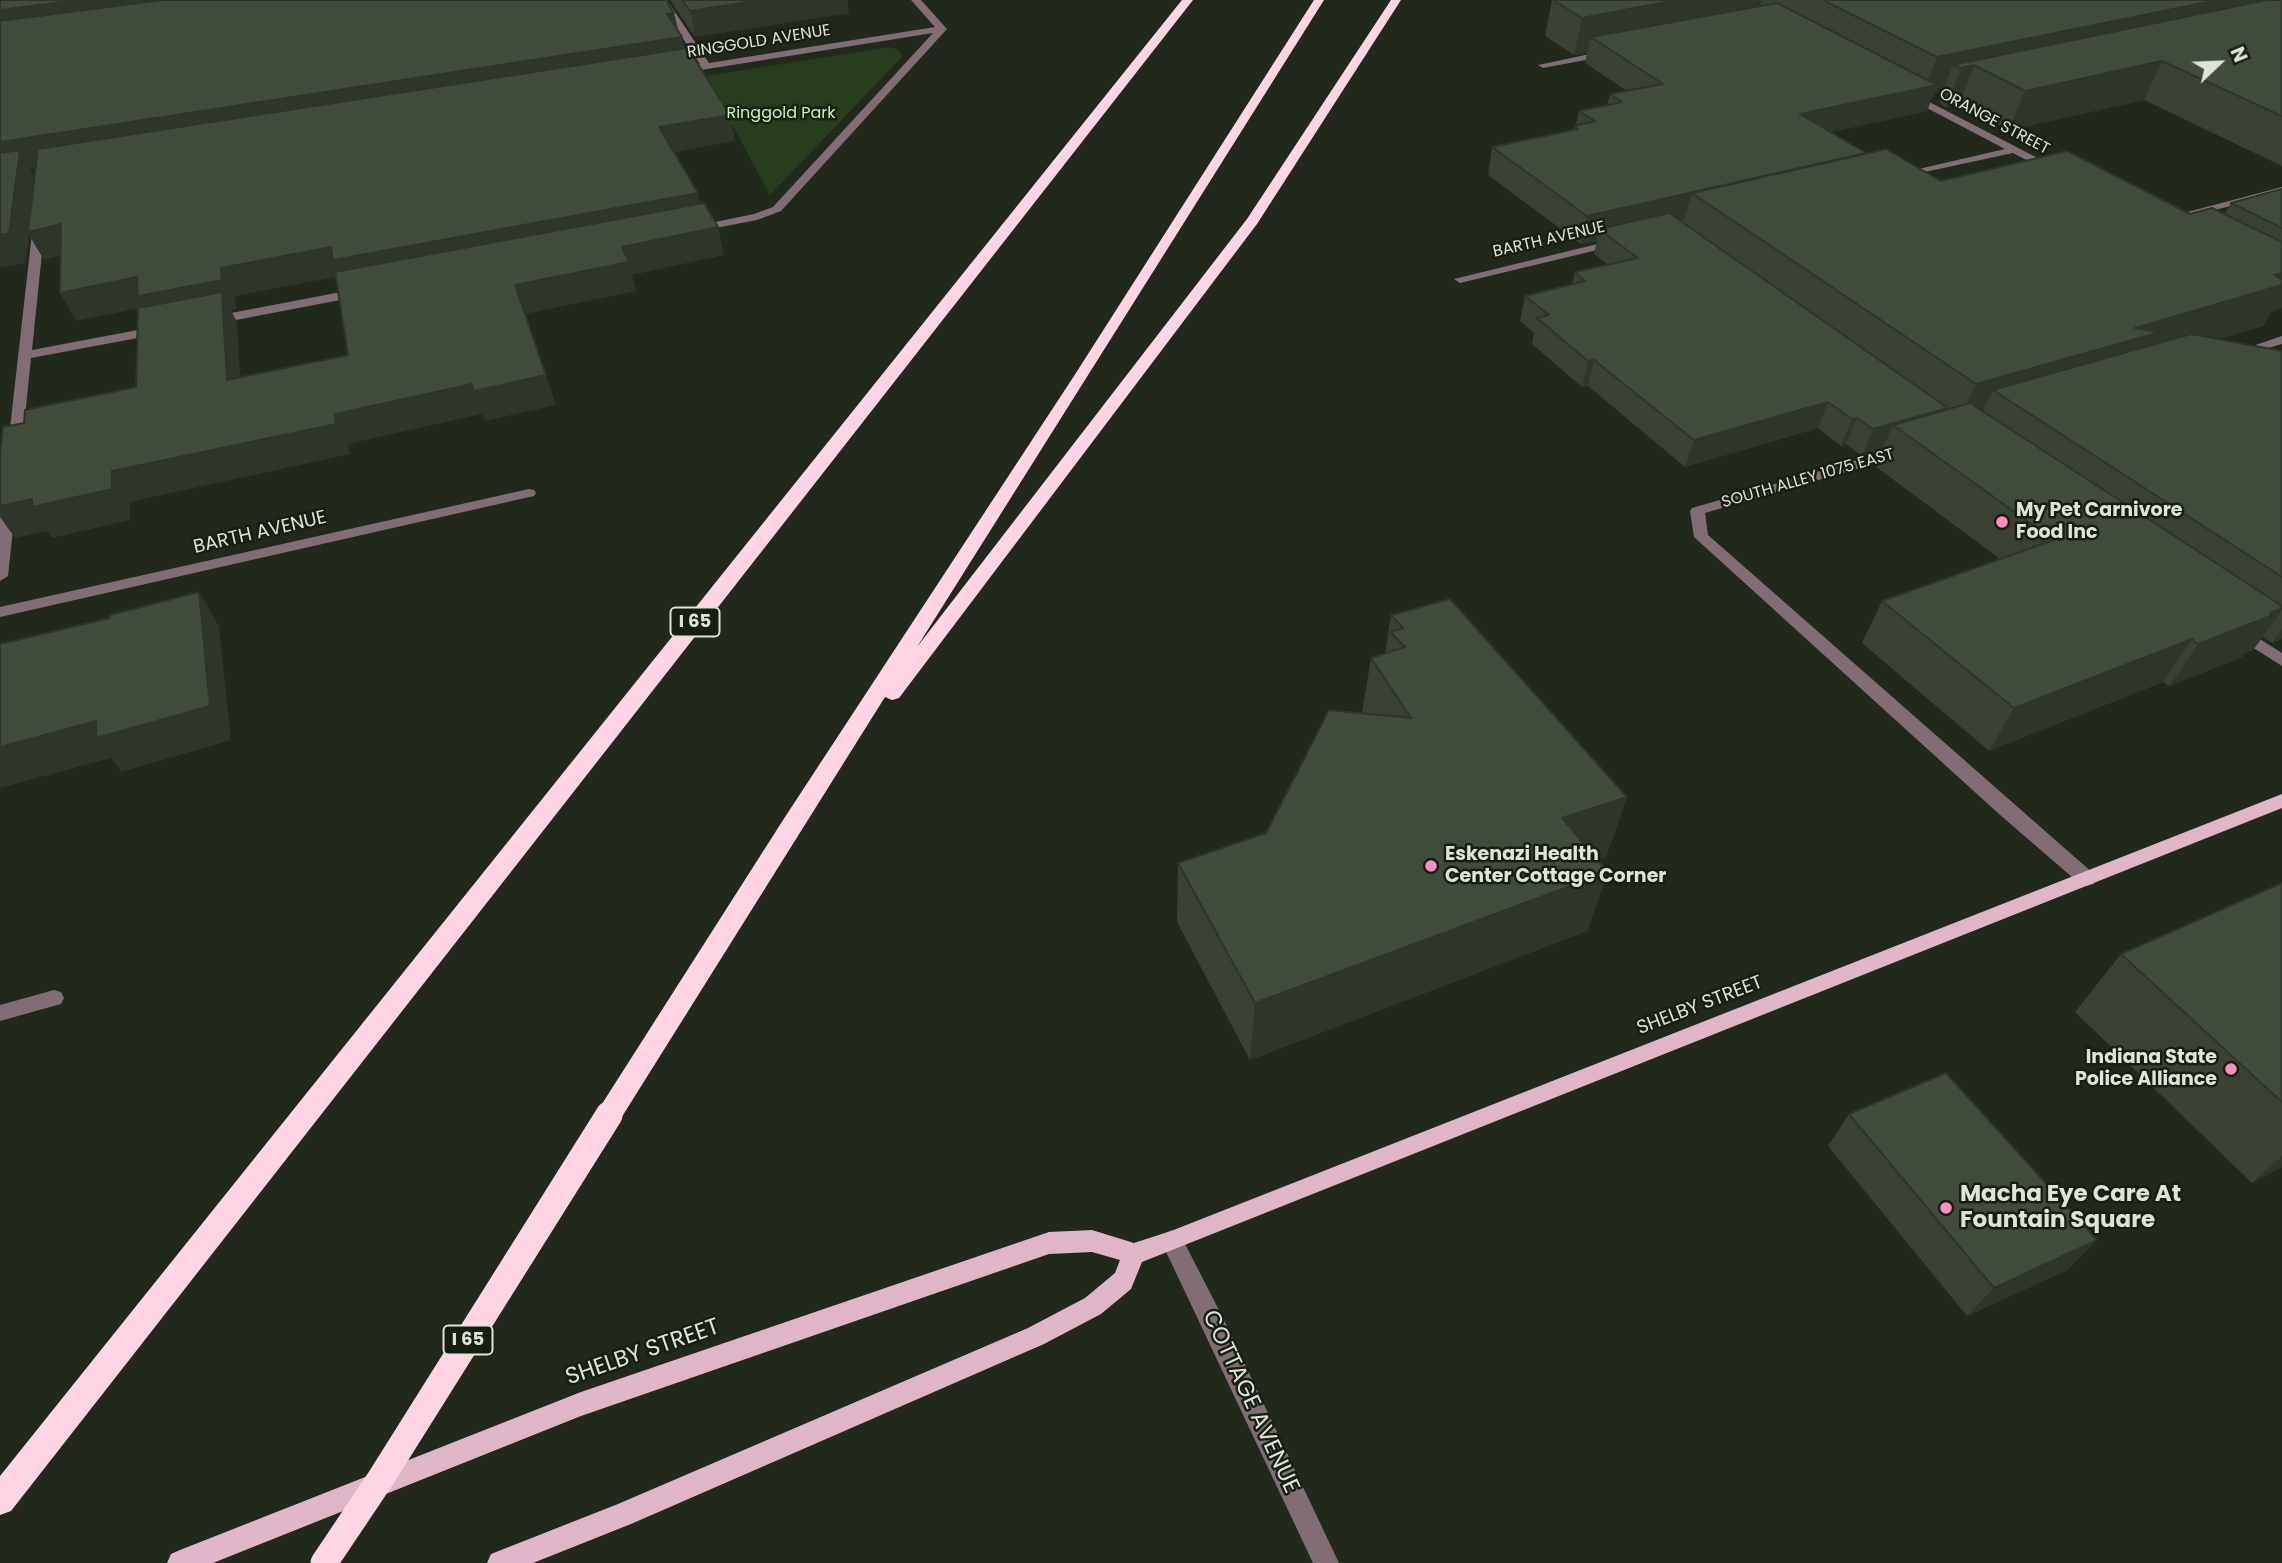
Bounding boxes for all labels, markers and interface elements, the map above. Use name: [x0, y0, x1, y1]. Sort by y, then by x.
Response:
street label: RINGGOLD AVENUE: [686, 21, 832, 63]
north arrow: [2184, 28, 2254, 98]
text: N: [2224, 43, 2254, 66]
street label: ORANGE STREET: [1936, 85, 2052, 159]
park label: Ringgold Park: [726, 104, 836, 124]
street label: BARTH AVENUE: [1491, 218, 1607, 262]
street label: SOUTH ALLEY 1075 EAST: [1720, 445, 1896, 513]
place label: My Pet Carnivore Food Inc: [2016, 500, 2183, 544]
street label: BARTH AVENUE: [191, 507, 329, 559]
marker: My Pet Carnivore Food Inc: [1994, 514, 2010, 530]
road number: I 65: [670, 608, 720, 636]
place label: Eskenazi Health Center Cottage Corner: [1445, 844, 1666, 888]
marker: Eskenazi Health Center Cottage Corner: [1423, 858, 1439, 874]
street label: SHELBY STREET: [1634, 972, 1766, 1040]
place label: Indiana State Police Alliance: [2075, 1047, 2217, 1091]
marker: Indiana State Police Alliance: [2223, 1061, 2239, 1077]
place label: Macha Eye Care At Fountain Square: [1960, 1181, 2181, 1235]
marker: Macha Eye Care At Fountain Square: [1938, 1200, 1954, 1216]
street label: COTTAGE AVENUE: [1196, 1306, 1304, 1498]
street label: SHELBY STREET: [562, 1314, 724, 1392]
road number: I 65: [444, 1325, 492, 1354]

